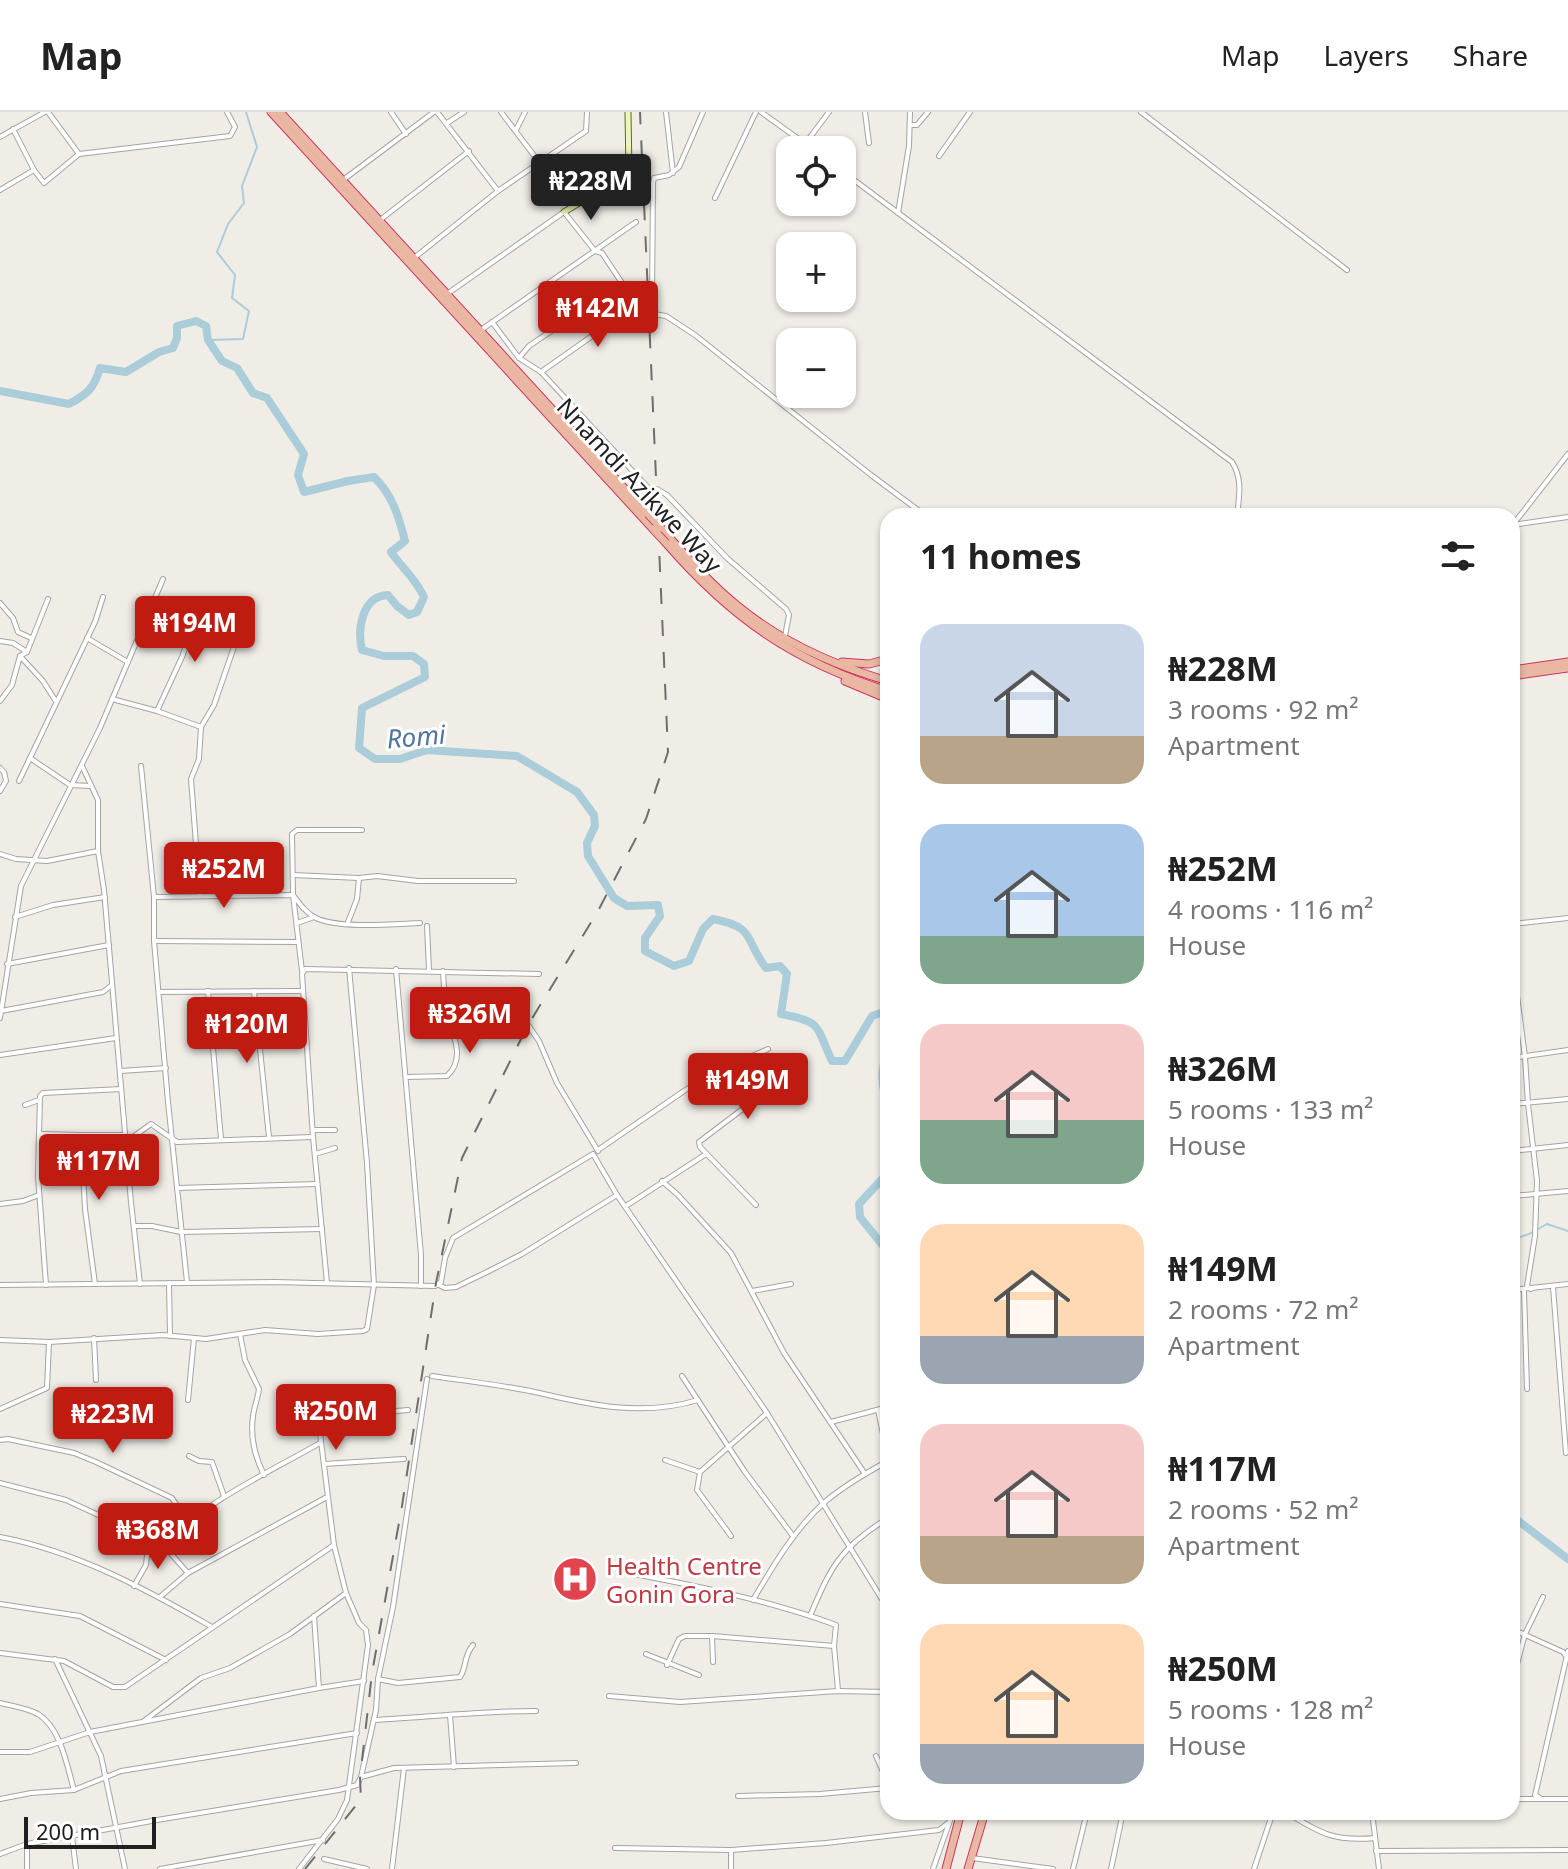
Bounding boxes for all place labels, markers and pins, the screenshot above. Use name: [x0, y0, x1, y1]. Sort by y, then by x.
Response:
pin: ₦228M: [535, 154, 647, 222]
pin: ₦142M: [542, 281, 654, 349]
pin: ₦194M: [139, 596, 251, 664]
pin: ₦252M: [168, 842, 280, 910]
pin: ₦326M: [414, 987, 526, 1055]
pin: ₦120M: [191, 997, 303, 1065]
pin: ₦149M: [692, 1053, 804, 1121]
pin: ₦117M: [43, 1134, 155, 1202]
pin: ₦250M: [280, 1384, 392, 1452]
pin: ₦223M: [57, 1387, 169, 1455]
pin: ₦368M: [102, 1503, 214, 1571]
place label: Health Centre Gonin Gora: [606, 1549, 762, 1610]
hospital icon: Health Centre Gonin Gora: [551, 1555, 599, 1603]

